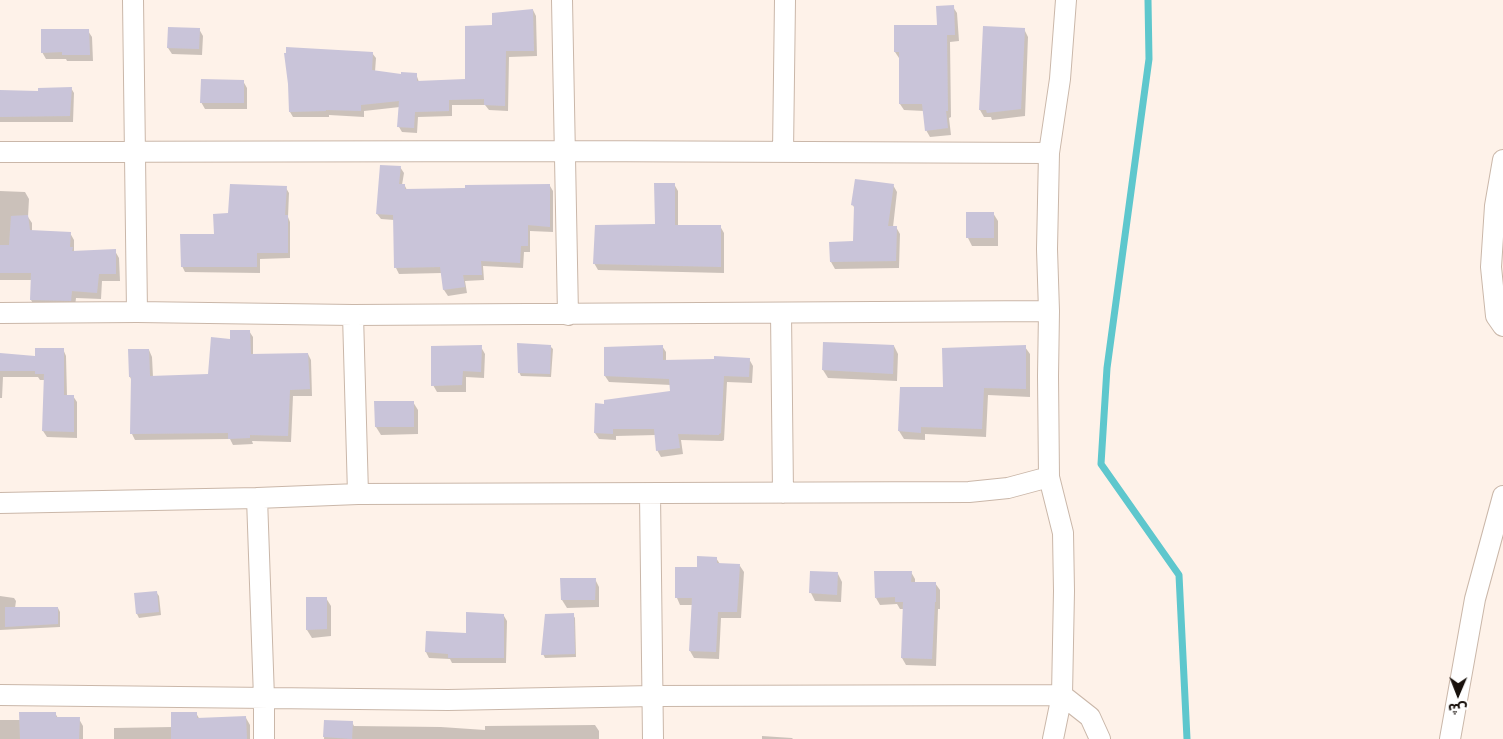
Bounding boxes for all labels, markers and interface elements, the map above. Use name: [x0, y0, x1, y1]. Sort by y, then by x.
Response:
north arrow: [1433, 669, 1483, 719]
text: ش: [1448, 700, 1467, 718]

